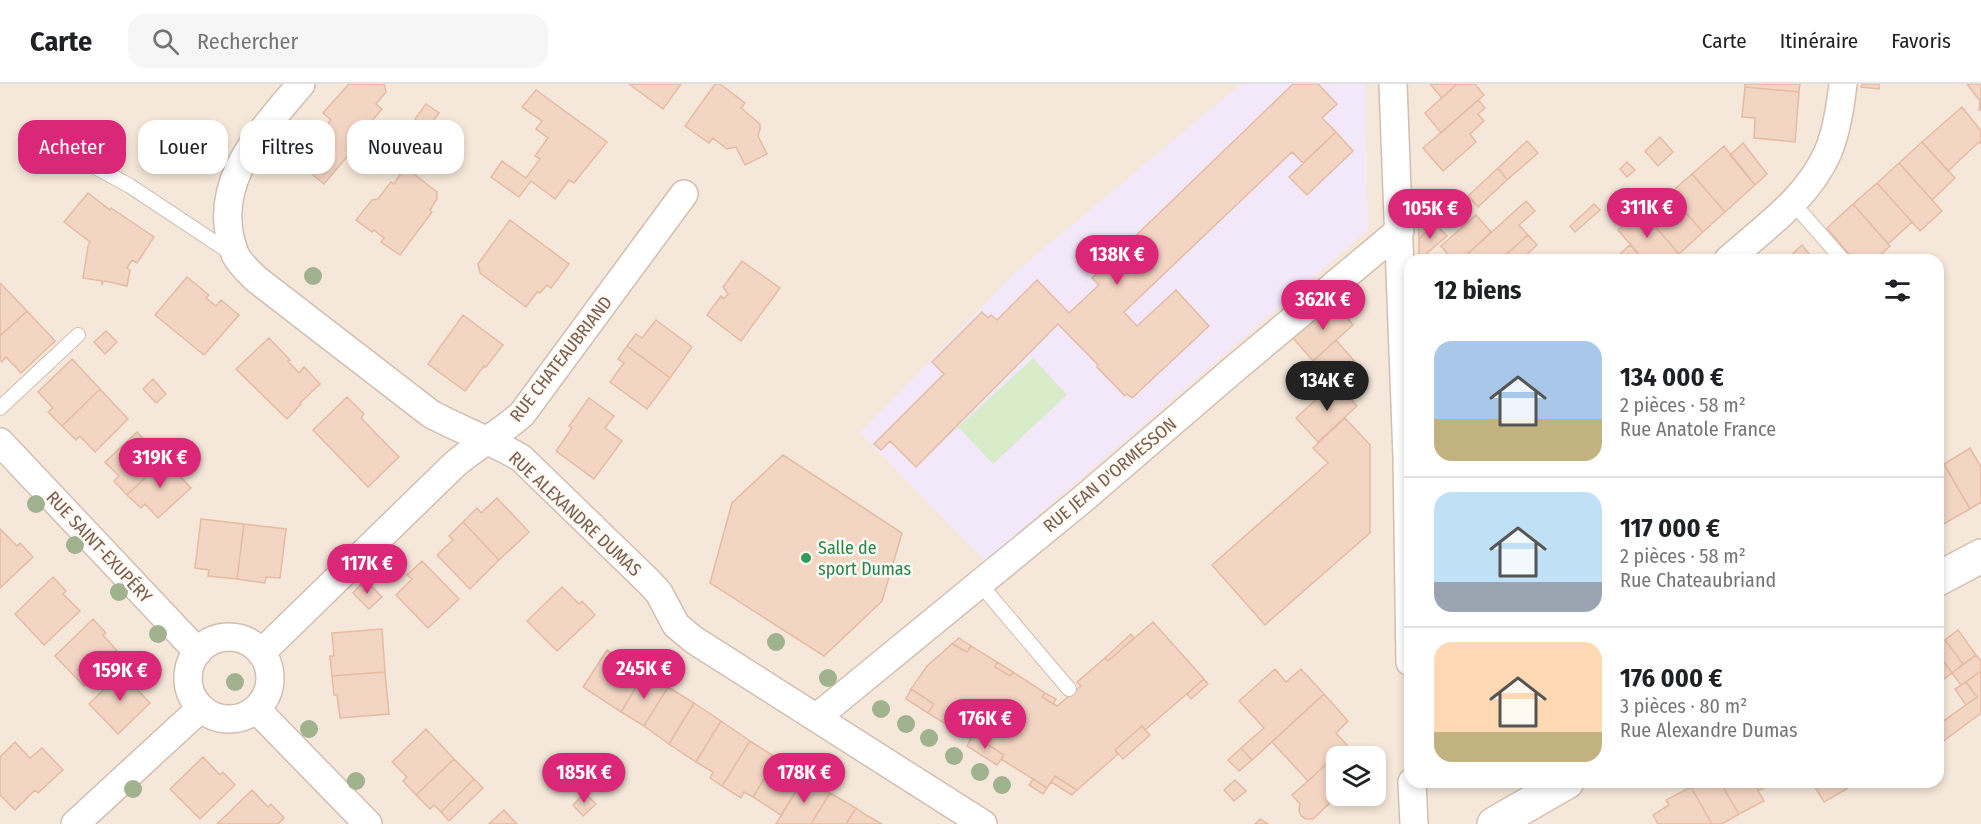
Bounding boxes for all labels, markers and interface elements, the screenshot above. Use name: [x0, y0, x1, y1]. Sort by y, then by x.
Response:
search box: [128, 14, 548, 68]
text: Carte: [30, 25, 92, 58]
icon: search: [149, 25, 182, 58]
text: Rechercher: [197, 28, 298, 55]
text: Carte: [1702, 28, 1747, 54]
text: Itinéraire: [1780, 28, 1858, 54]
text: Favoris: [1891, 28, 1951, 54]
chip: Acheter: [18, 120, 126, 174]
chip: Louer: [138, 120, 228, 174]
chip: Filtres: [240, 120, 335, 174]
chip: Nouveau: [347, 120, 464, 174]
pin: 311K €: [1598, 188, 1696, 239]
pin: 105K €: [1381, 189, 1479, 240]
text: 311K €: [1621, 195, 1673, 219]
text: 105K €: [1402, 196, 1458, 220]
pin: 138K €: [1068, 235, 1166, 286]
text: 138K €: [1090, 242, 1144, 266]
icon: filters: [1881, 274, 1914, 307]
text: 12 biens: [1434, 275, 1522, 306]
pin: 362K €: [1274, 280, 1372, 331]
text: 362K €: [1295, 287, 1351, 311]
street label: RUE CHATEAUBRIAND: [505, 292, 617, 426]
pin: 134K €: [1278, 361, 1376, 412]
text: 134 000 €: [1620, 362, 1724, 393]
icon: home: [1482, 365, 1554, 437]
text: 134K €: [1300, 368, 1354, 392]
text: 2 pièces · 58 m²: [1620, 393, 1746, 417]
street label: RUE JEAN D'ORMESSON: [1039, 413, 1181, 537]
text: Rue Anatole France: [1620, 417, 1776, 441]
pin: 319K €: [111, 438, 209, 489]
text: 319K €: [133, 445, 187, 469]
street label: RUE ALEXANDRE DUMAS: [504, 447, 646, 581]
street label: RUE SAINT-EXUPÉRY: [42, 486, 157, 607]
text: 117 000 €: [1620, 513, 1720, 544]
icon: home: [1482, 516, 1554, 588]
place label: Salle de sport Dumas: [818, 537, 912, 580]
pin: 117K €: [318, 544, 416, 595]
text: 2 pièces · 58 m²: [1620, 544, 1746, 568]
text: 117K €: [341, 551, 393, 575]
marker: Salle de sport Dumas: [799, 551, 813, 565]
text: Rue Chateaubriand: [1620, 568, 1776, 592]
pin: 245K €: [595, 649, 693, 700]
pin: 159K €: [71, 651, 169, 702]
text: 245K €: [616, 656, 672, 680]
text: 159K €: [93, 658, 147, 682]
text: 176 000 €: [1620, 663, 1723, 694]
icon: home: [1482, 666, 1554, 738]
text: 3 pièces · 80 m²: [1620, 694, 1747, 718]
pin: 176K €: [936, 699, 1034, 750]
text: 176K €: [958, 706, 1012, 730]
text: Rue Alexandre Dumas: [1620, 718, 1798, 742]
map controls: [1326, 746, 1386, 806]
button: layers: [1326, 746, 1386, 806]
pin: 185K €: [535, 753, 633, 804]
pin: 178K €: [755, 753, 853, 804]
text: 185K €: [556, 760, 612, 784]
text: 178K €: [777, 760, 831, 784]

